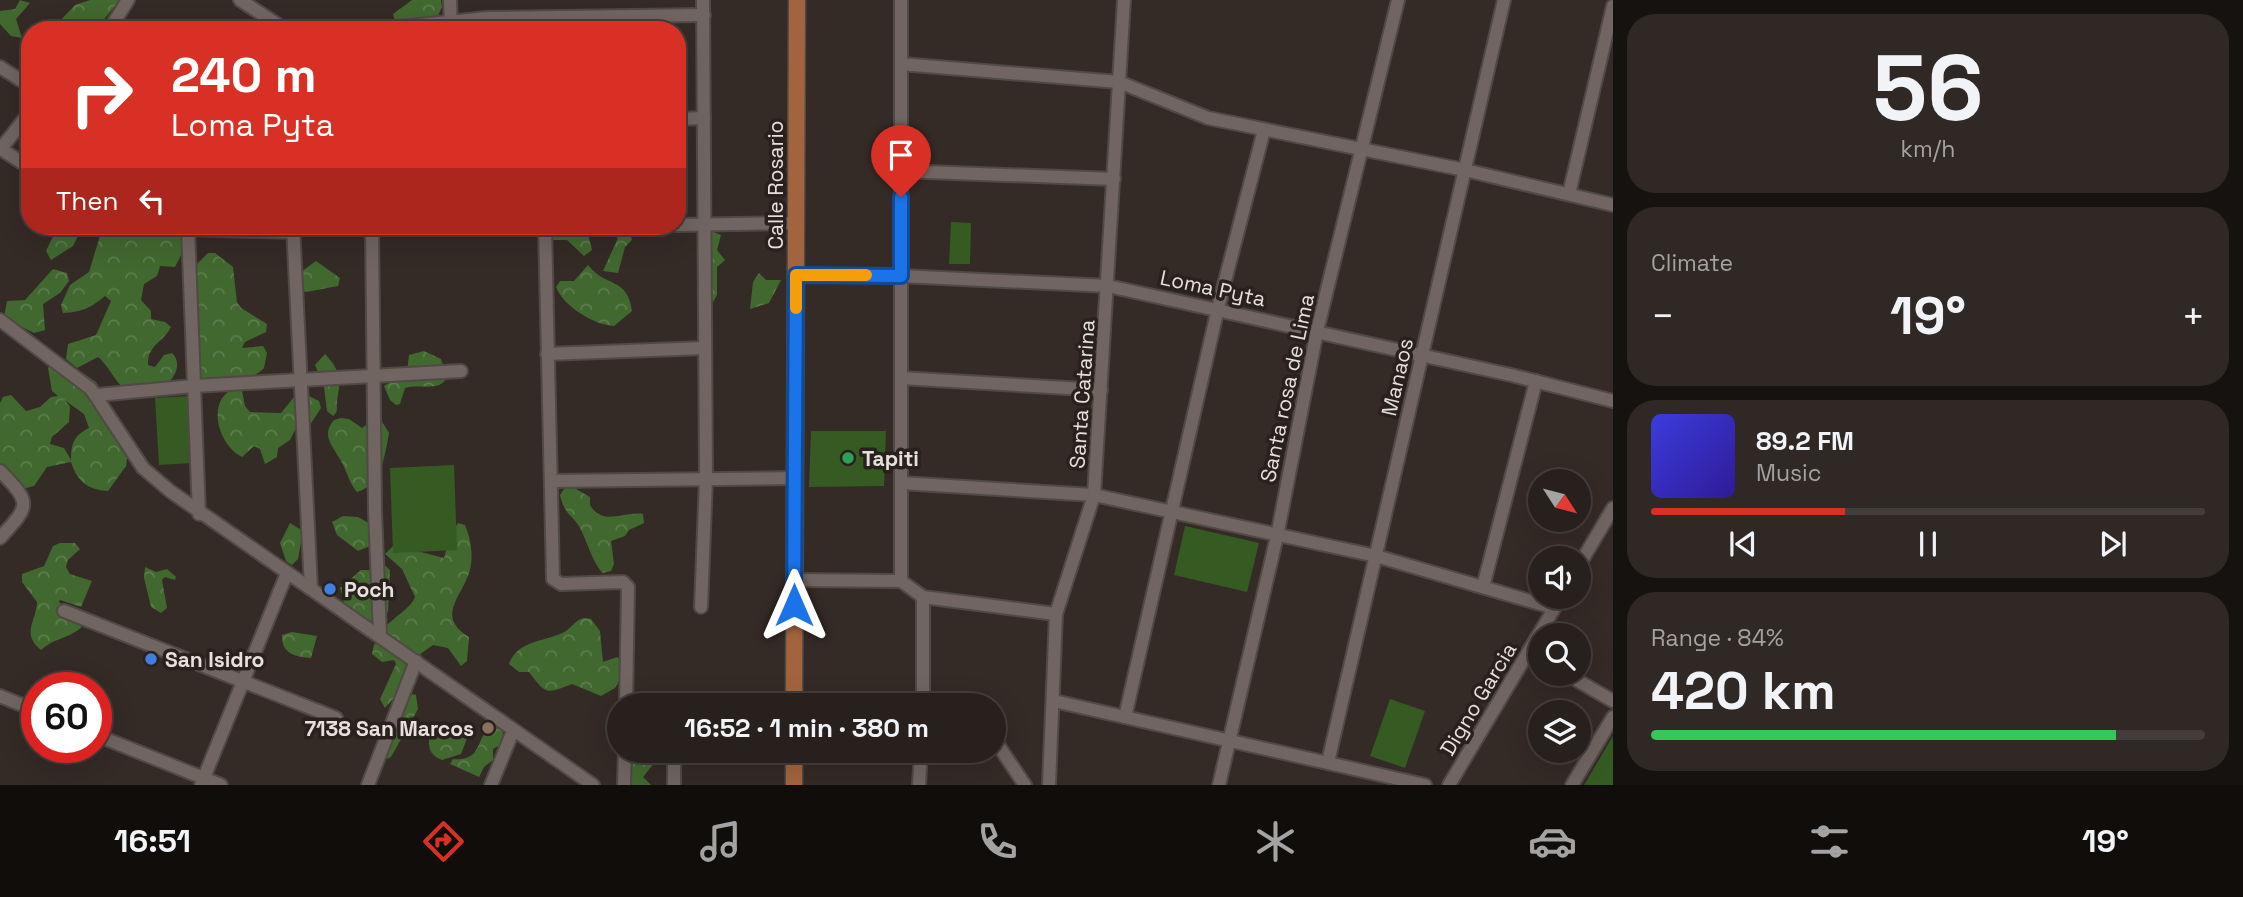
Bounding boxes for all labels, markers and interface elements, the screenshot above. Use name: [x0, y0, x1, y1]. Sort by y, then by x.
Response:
text: 56: [1873, 30, 1983, 147]
text: 240 m: [171, 44, 317, 106]
icon: right: [56, 49, 147, 140]
text: Loma Pyta: [171, 105, 334, 145]
street label: Calle Rosario: [762, 120, 789, 250]
pin: [871, 125, 931, 197]
text: km/h: [1901, 134, 1955, 164]
icon: arrive: [882, 136, 920, 174]
icon: left: [133, 182, 171, 220]
text: Then: [56, 184, 119, 218]
text: Climate: [1651, 248, 1733, 278]
street label: Loma Pyta: [1158, 264, 1268, 312]
text: 19°: [1890, 283, 1966, 349]
street label: Santa rosa de Lima: [1254, 291, 1320, 485]
text: −: [1651, 292, 1675, 340]
text: +: [2181, 292, 2205, 340]
street label: Santa Catarina: [1063, 319, 1101, 469]
street label: Manaos: [1375, 335, 1419, 419]
text: 89.2 FM: [1756, 424, 1854, 458]
place label: Tapiti: [862, 445, 919, 472]
marker: Tapiti: [840, 450, 856, 466]
text: Music: [1756, 458, 1821, 488]
north arrow: [1528, 469, 1591, 532]
map controls: [1528, 469, 1591, 763]
icon: previous: [1724, 525, 1762, 563]
icon: pause: [1909, 525, 1947, 563]
icon: next: [2094, 525, 2132, 563]
button: sound: [1528, 546, 1591, 609]
position arrow: [757, 568, 831, 642]
place label: Poch: [344, 576, 395, 603]
marker: Poch: [322, 581, 338, 597]
button: search: [1528, 623, 1591, 686]
text: Range · 84%: [1651, 623, 1784, 653]
street label: Digno Garcia: [1434, 638, 1522, 760]
place label: San Isidro: [165, 646, 264, 673]
marker: San Isidro: [143, 651, 159, 667]
text: 420 km: [1651, 658, 1836, 724]
speed limit sign: 60: [21, 672, 112, 763]
button: layers: [1528, 700, 1591, 763]
text: 16:52 · 1 min · 380 m: [684, 711, 929, 745]
place label: 7138 San Marcos: [304, 715, 474, 742]
marker: 7138 San Marcos: [480, 720, 496, 736]
icon: directions: [419, 817, 468, 866]
icon: music: [696, 817, 745, 866]
icon: phone: [973, 817, 1022, 866]
icon: climate: [1251, 817, 1300, 866]
icon: car: [1528, 817, 1577, 866]
icon: filters: [1805, 817, 1854, 866]
text: 16:51: [114, 821, 191, 861]
text: 19°: [2082, 821, 2129, 861]

